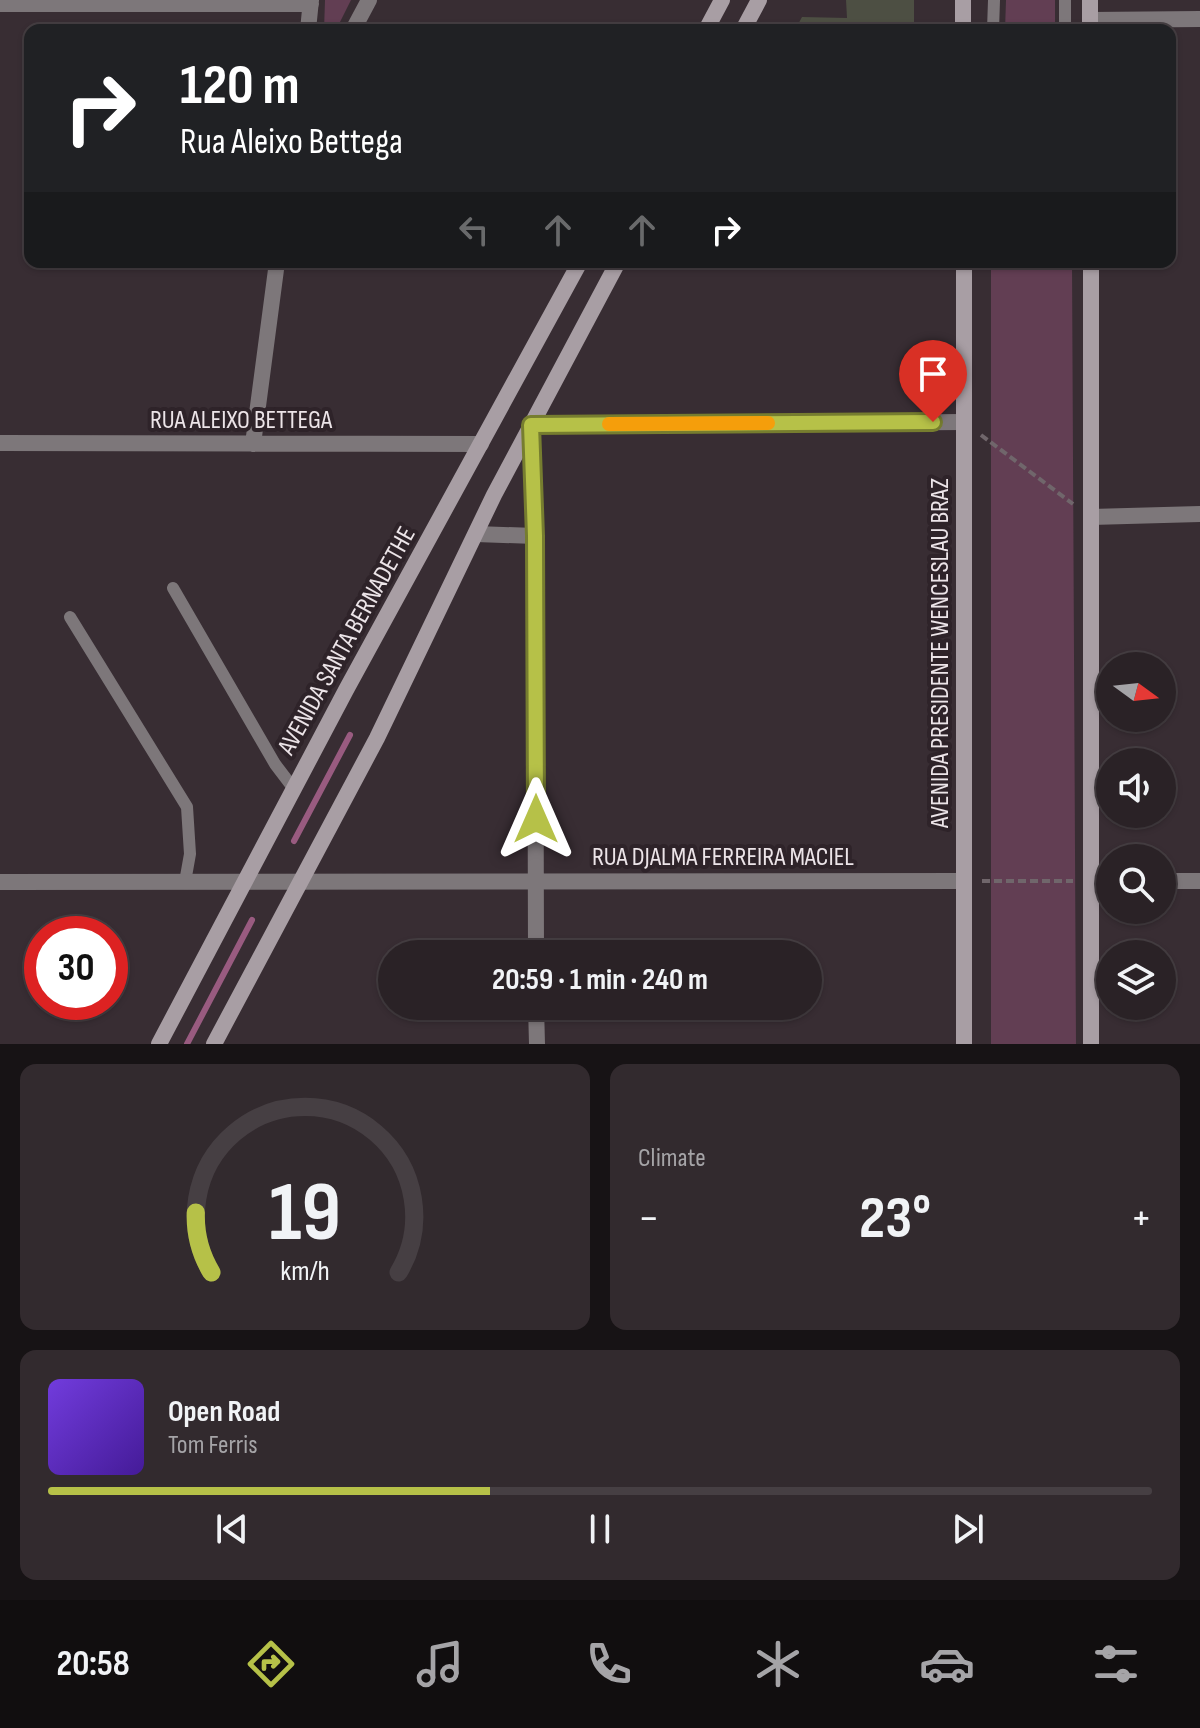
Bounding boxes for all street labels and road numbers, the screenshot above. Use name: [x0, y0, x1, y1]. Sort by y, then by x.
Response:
street label: RUA ALEIXO BETTEGA: [150, 405, 333, 436]
street label: AVENIDA PRESIDENTE WENCESLAU BRAZ: [925, 478, 956, 829]
street label: AVENIDA SANTA BERNADETHE: [271, 522, 423, 761]
street label: RUA DJALMA FERREIRA MACIEL: [592, 842, 854, 873]

